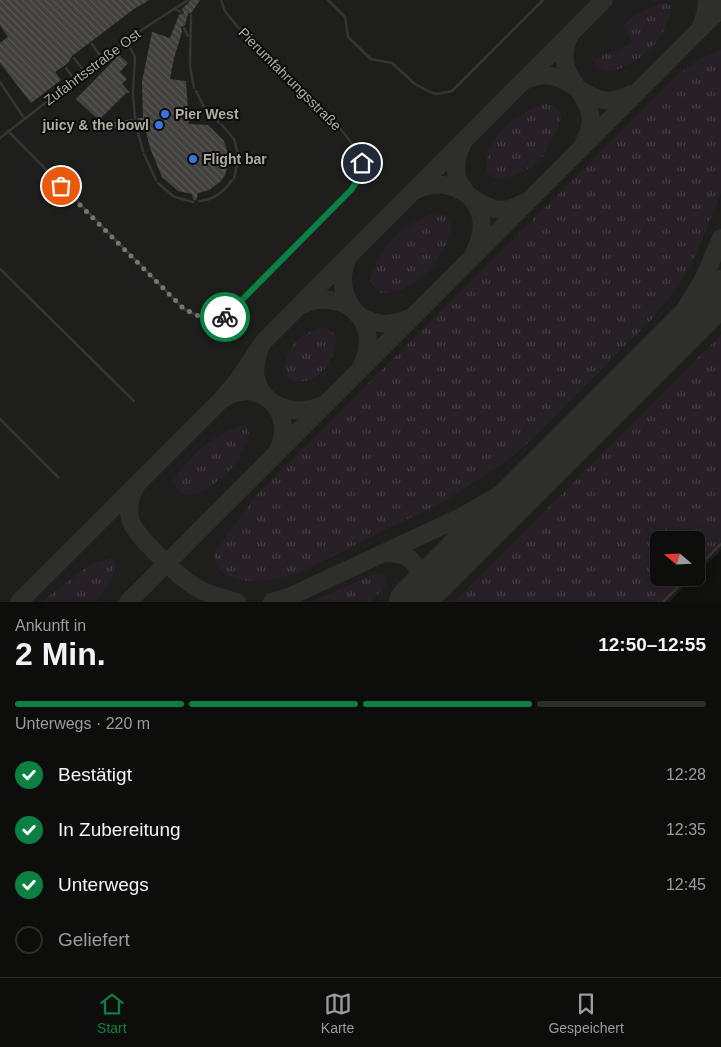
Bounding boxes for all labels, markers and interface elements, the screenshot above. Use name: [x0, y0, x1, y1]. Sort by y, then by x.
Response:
street label: Pierumfahrungsstraße: [235, 24, 345, 134]
street label: Zufahrtsstraße Ost: [41, 25, 143, 109]
place label: Pier West: [175, 106, 239, 122]
marker: Pier West: [159, 108, 171, 120]
place label: juicy & the bowl: [41, 117, 149, 133]
marker: juicy & the bowl: [153, 119, 165, 131]
pin: [341, 142, 383, 184]
icon: home: [348, 149, 376, 177]
place label: Flight bar: [203, 151, 267, 167]
marker: Flight bar: [187, 153, 199, 165]
pin: [40, 165, 82, 207]
icon: bag: [47, 172, 75, 200]
courier: [200, 292, 250, 342]
icon: bike: [211, 303, 239, 331]
north arrow: [650, 531, 705, 586]
map controls: [650, 531, 705, 586]
text: Ankunft in: [15, 617, 86, 634]
text: 12:50–12:55: [598, 634, 706, 655]
text: 2 Min.: [15, 636, 106, 672]
text: Unterwegs · 220 m: [15, 715, 150, 732]
icon: check: [15, 761, 43, 789]
text: Bestätigt: [58, 764, 132, 785]
text: 12:28: [666, 766, 706, 783]
icon: check: [15, 816, 43, 844]
text: In Zubereitung: [58, 819, 181, 840]
text: 12:35: [666, 821, 706, 838]
icon: check: [15, 871, 43, 899]
text: Unterwegs: [58, 874, 149, 895]
text: 12:45: [666, 876, 706, 893]
text: Geliefert: [58, 929, 130, 950]
tab: Start: [97, 990, 127, 1036]
tab: Karte: [321, 990, 354, 1036]
tab: Gespeichert: [548, 990, 624, 1036]

